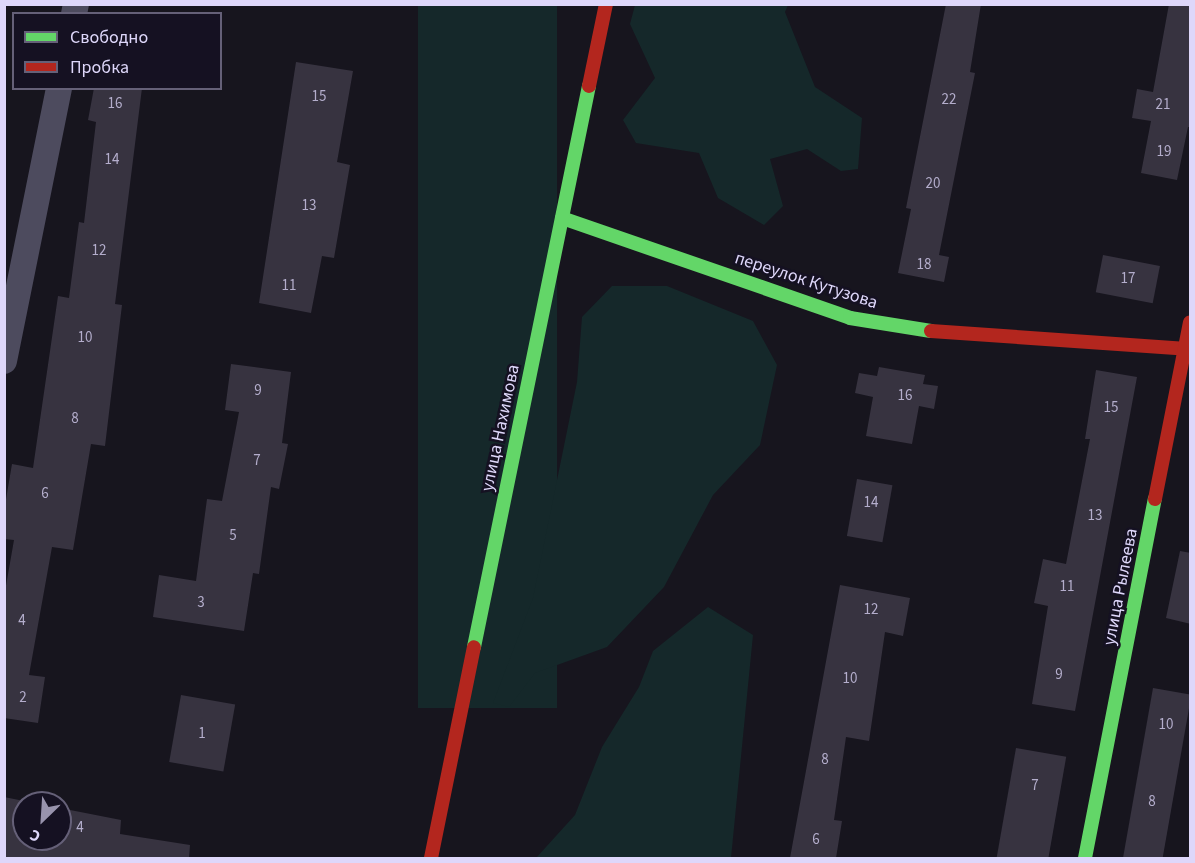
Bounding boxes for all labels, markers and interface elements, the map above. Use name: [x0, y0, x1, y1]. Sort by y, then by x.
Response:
legend: [12, 12, 222, 90]
text: Свободно: [70, 25, 148, 50]
text: Пробка: [70, 55, 129, 80]
house number: 15: [312, 88, 326, 106]
house number: 22: [942, 91, 956, 109]
house number: 16: [108, 95, 122, 113]
house number: 21: [1156, 96, 1170, 114]
house number: 19: [1157, 143, 1171, 161]
house number: 14: [105, 151, 119, 169]
house number: 20: [926, 175, 940, 193]
house number: 13: [302, 197, 316, 215]
house number: 12: [92, 242, 106, 260]
street label: переулок Кутузова: [732, 248, 880, 314]
house number: 18: [917, 256, 931, 274]
house number: 17: [1121, 270, 1135, 288]
house number: 11: [282, 277, 296, 295]
house number: 10: [78, 329, 92, 347]
street label: улица Нахимова: [477, 363, 525, 493]
house number: 9: [254, 382, 262, 400]
house number: 16: [898, 387, 912, 405]
house number: 15: [1104, 399, 1118, 417]
house number: 8: [71, 410, 79, 428]
house number: 7: [253, 452, 261, 470]
house number: 6: [41, 485, 49, 503]
house number: 14: [864, 494, 878, 512]
house number: 13: [1088, 507, 1102, 525]
house number: 5: [229, 527, 237, 545]
street label: улица Рылеева: [1099, 527, 1143, 647]
house number: 11: [1060, 578, 1074, 596]
house number: 3: [197, 594, 205, 612]
house number: 12: [864, 601, 878, 619]
house number: 4: [18, 612, 26, 630]
house number: 9: [1055, 666, 1063, 684]
house number: 10: [843, 670, 857, 688]
house number: 2: [19, 689, 27, 707]
house number: 10: [1159, 716, 1173, 734]
house number: 1: [198, 725, 206, 743]
house number: 8: [821, 751, 829, 769]
house number: 7: [1031, 777, 1039, 795]
north arrow: [12, 791, 72, 851]
house number: 8: [1148, 793, 1156, 811]
house number: 4: [76, 819, 84, 837]
text: С: [26, 824, 44, 847]
house number: 6: [812, 831, 820, 849]

